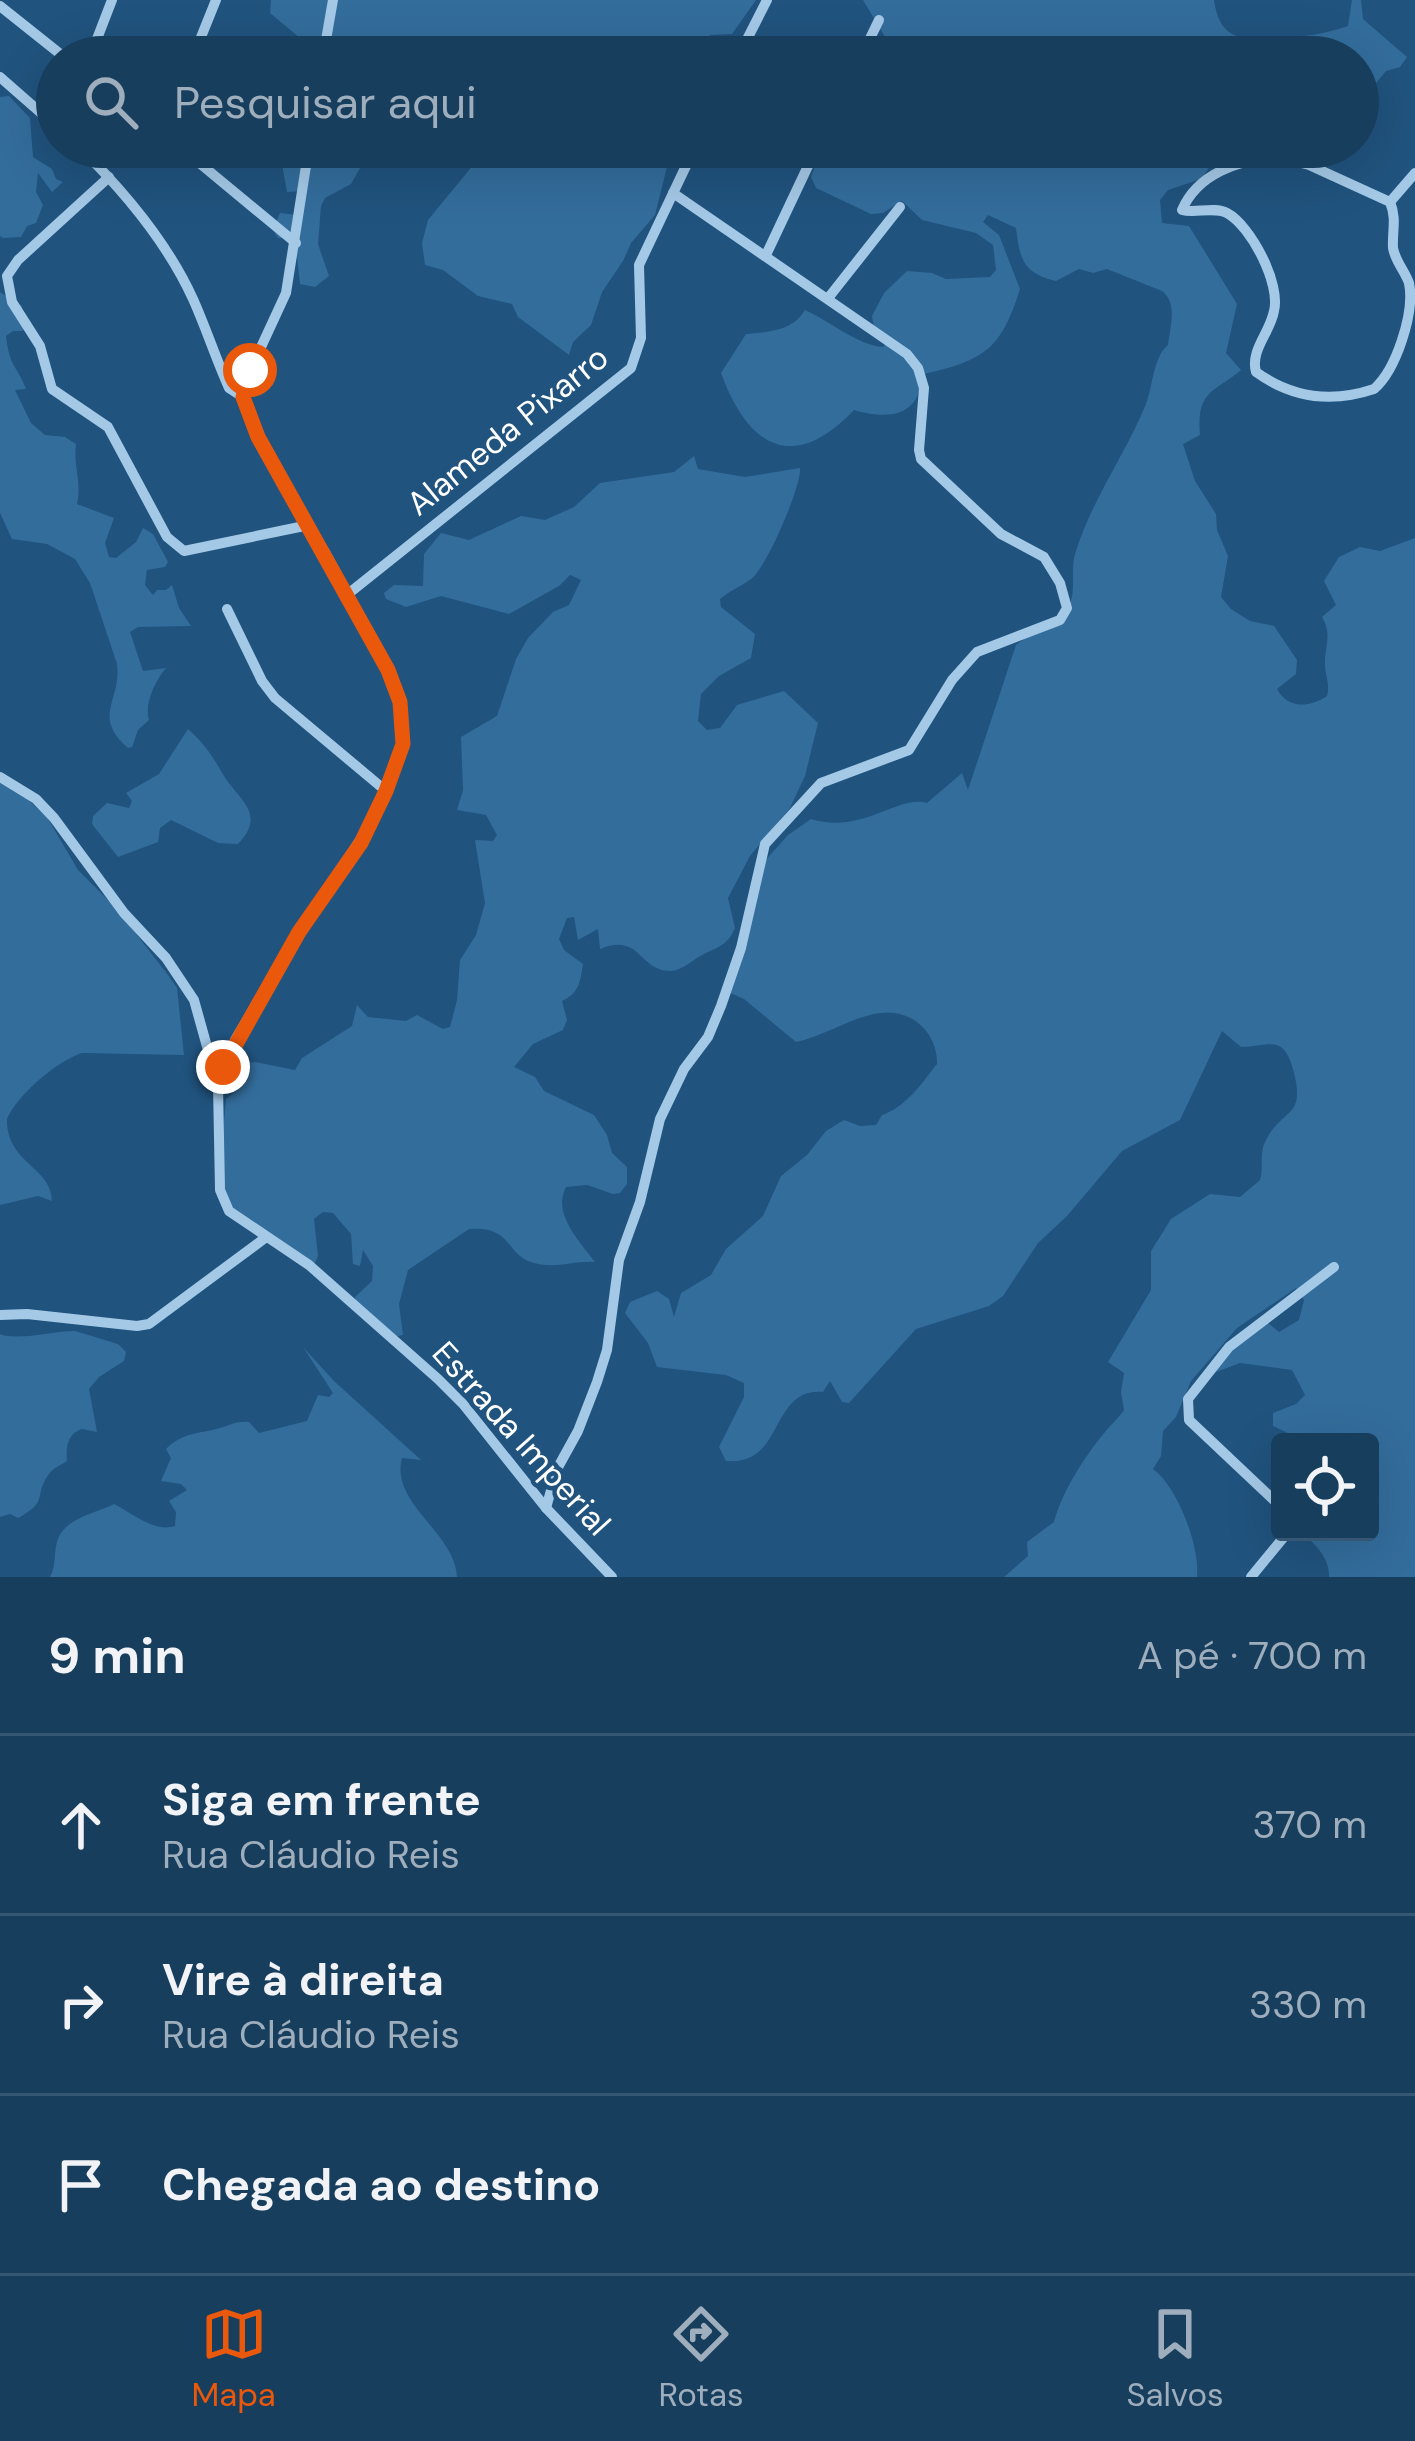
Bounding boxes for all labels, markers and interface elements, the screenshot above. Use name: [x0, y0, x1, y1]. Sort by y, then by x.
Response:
search box: [36, 36, 1379, 168]
icon: search: [78, 69, 144, 135]
text: Pesquisar aqui: [174, 73, 477, 132]
street label: Alameda Pixarro: [398, 336, 617, 525]
route start: [223, 343, 277, 397]
route end: [196, 1040, 250, 1094]
street label: Estrada Imperial: [423, 1332, 620, 1544]
map controls: [1271, 1433, 1379, 1541]
button: locate: [1271, 1433, 1379, 1541]
text: 9 min: [48, 1622, 186, 1689]
text: A pé · 700 m: [1137, 1630, 1367, 1681]
text: Siga em frente: [162, 1770, 481, 1829]
icon: ahead: [48, 1792, 114, 1858]
text: 370 m: [1253, 1799, 1367, 1850]
text: Rua Cláudio Reis: [162, 1829, 460, 1880]
text: Vire à direita: [162, 1950, 444, 2009]
icon: right: [48, 1972, 114, 2038]
text: 330 m: [1249, 1979, 1367, 2030]
text: Rua Cláudio Reis: [162, 2009, 460, 2060]
icon: arrive: [48, 2152, 114, 2218]
text: Chegada ao destino: [162, 2155, 600, 2214]
tab: Mapa: [191, 2301, 276, 2416]
tab: Rotas: [659, 2301, 744, 2416]
tab: Salvos: [1126, 2301, 1224, 2416]

